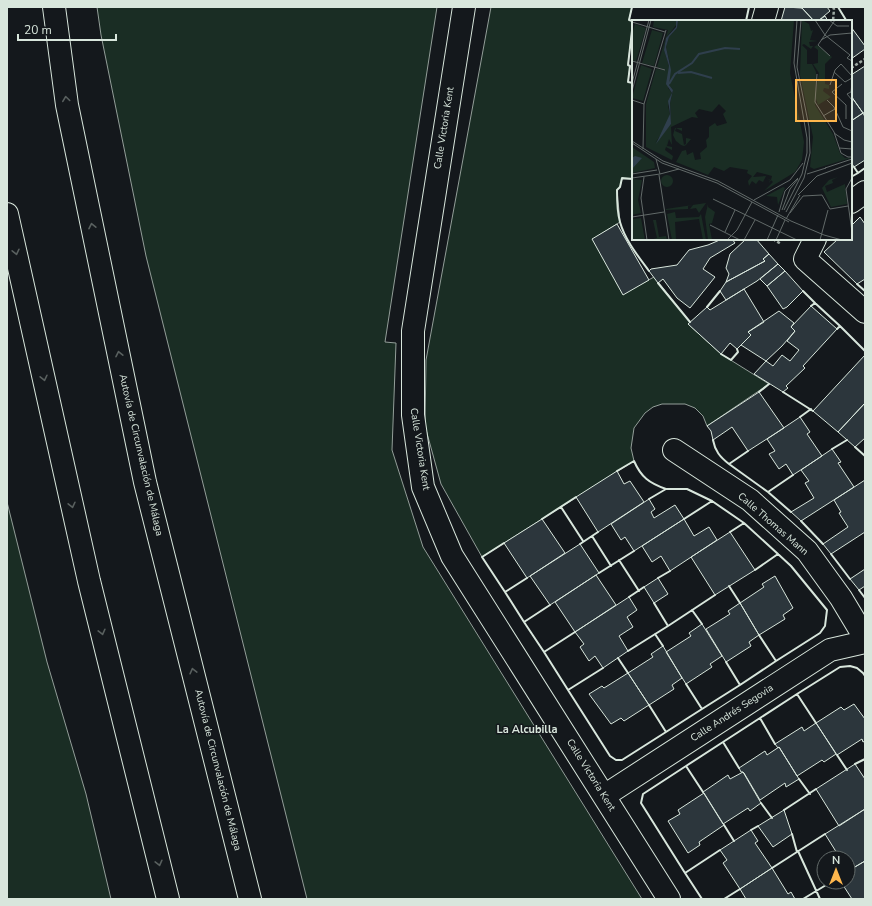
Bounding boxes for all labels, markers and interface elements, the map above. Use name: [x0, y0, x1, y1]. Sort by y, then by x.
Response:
scale bar: [18, 16, 116, 42]
inset map: [632, 20, 852, 240]
text: 20 m: [24, 22, 52, 38]
street label: Calle Victoria Kent: [431, 85, 457, 170]
one-way arrow: [62, 96, 71, 102]
one-way arrow: [89, 223, 97, 229]
one-way arrow: [11, 248, 19, 255]
one-way arrow: [115, 350, 123, 357]
street label: Autovía de Circunvalación de Málaga: [116, 373, 166, 537]
one-way arrow: [39, 375, 48, 382]
street label: Calle Victoria Kent: [407, 407, 433, 492]
street label: Calle Thomas Mann: [735, 489, 811, 559]
one-way arrow: [68, 502, 76, 508]
one-way arrow: [97, 628, 106, 635]
one-way arrow: [189, 668, 197, 674]
street label: Calle Andrés Segovia: [688, 681, 776, 745]
street label: Autovía de Circunvalación de Málaga: [191, 688, 245, 852]
district label: La Alcubilla: [497, 722, 557, 737]
street label: Calle Victoria Kent: [563, 736, 619, 814]
north arrow: [816, 850, 856, 890]
text: N: [832, 853, 840, 868]
one-way arrow: [155, 860, 163, 867]

